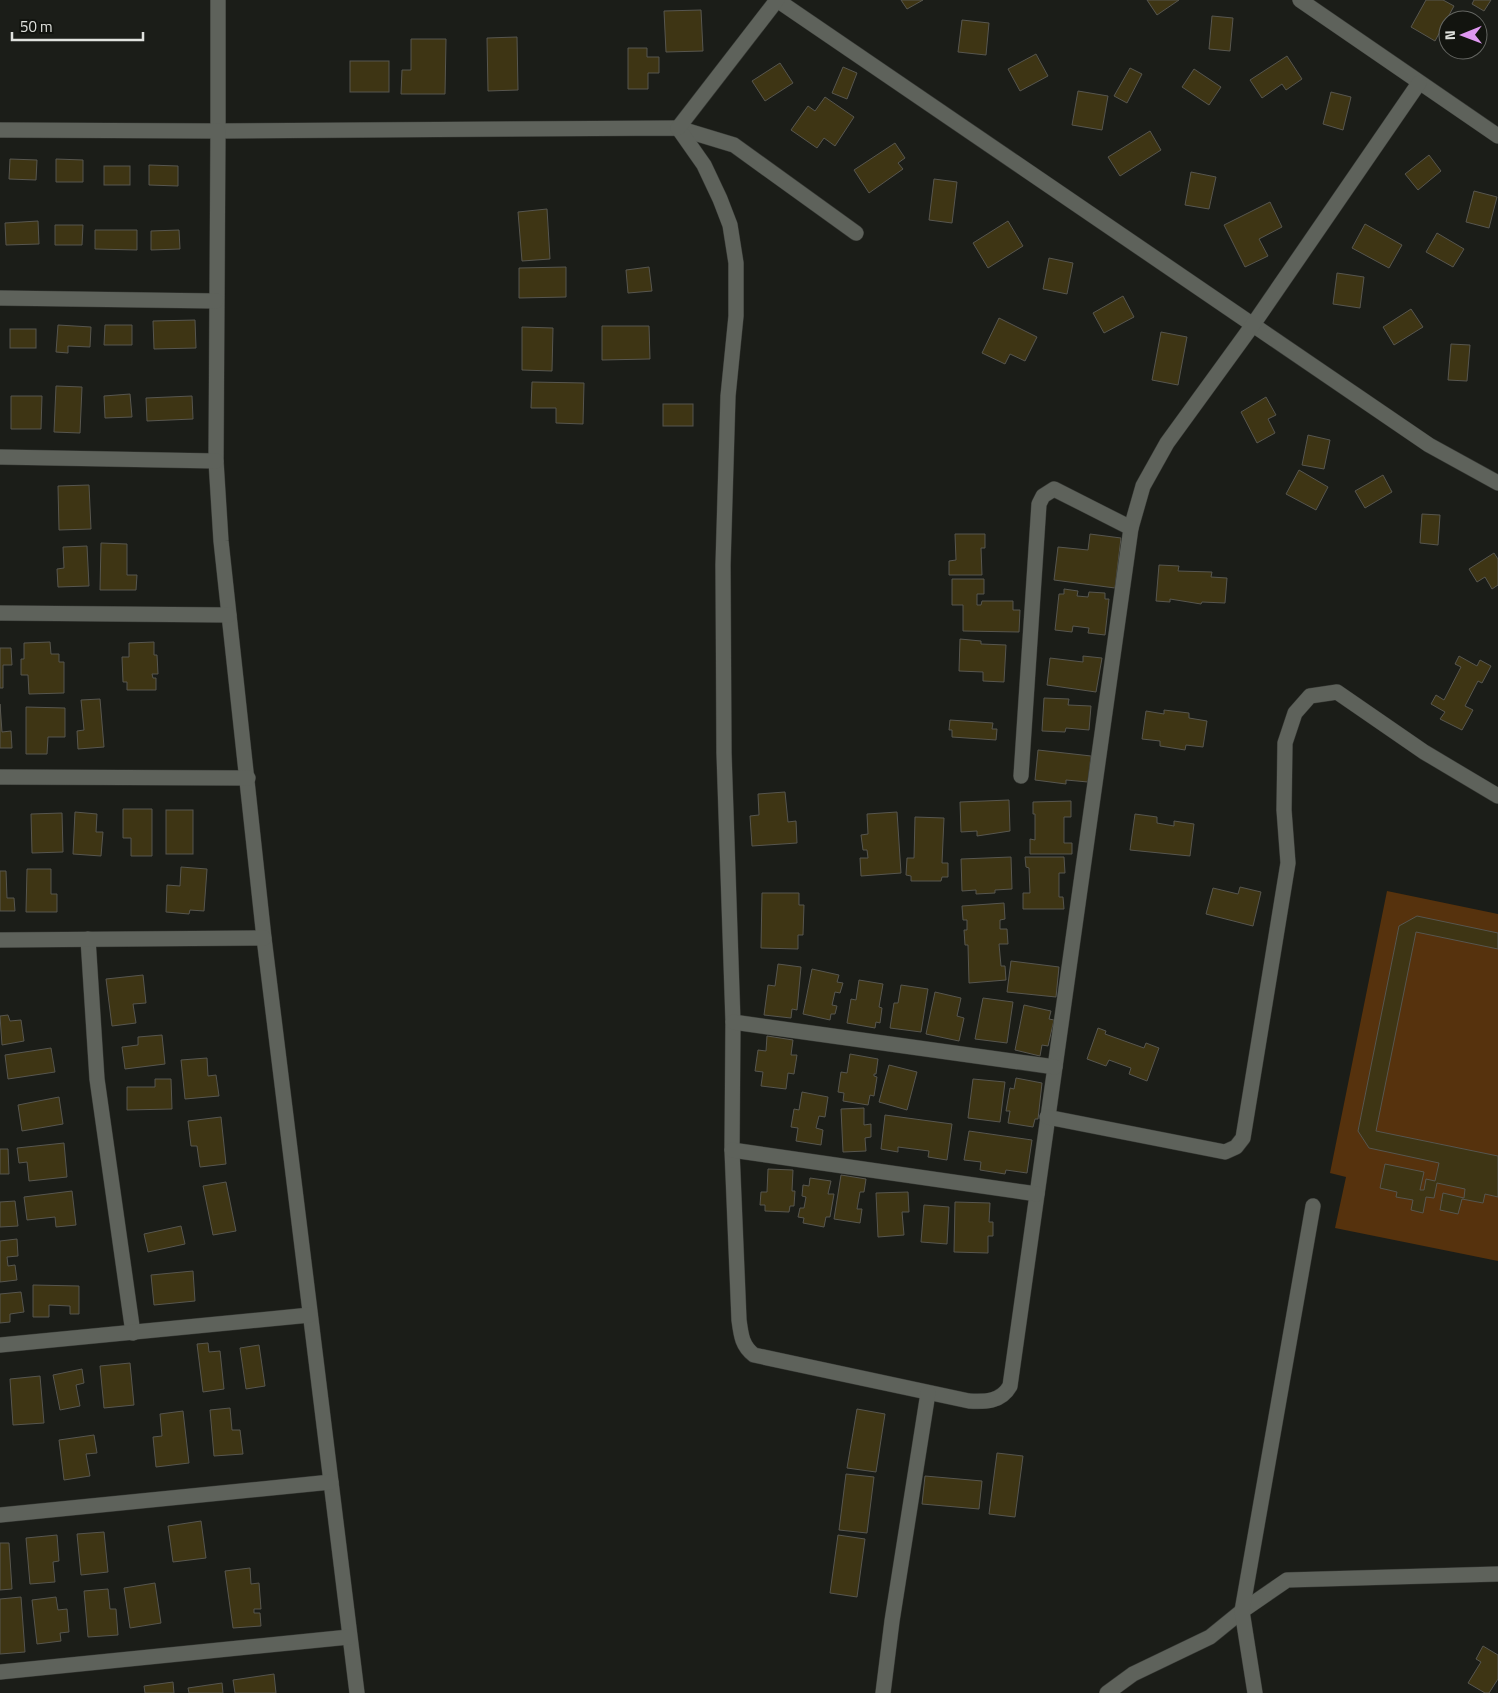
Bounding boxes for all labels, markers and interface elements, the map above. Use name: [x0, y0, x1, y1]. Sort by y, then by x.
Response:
scale bar: [12, 10, 144, 42]
north arrow: [1438, 10, 1488, 60]
text: 50 m: [20, 15, 53, 38]
text: N: [1439, 30, 1460, 40]

